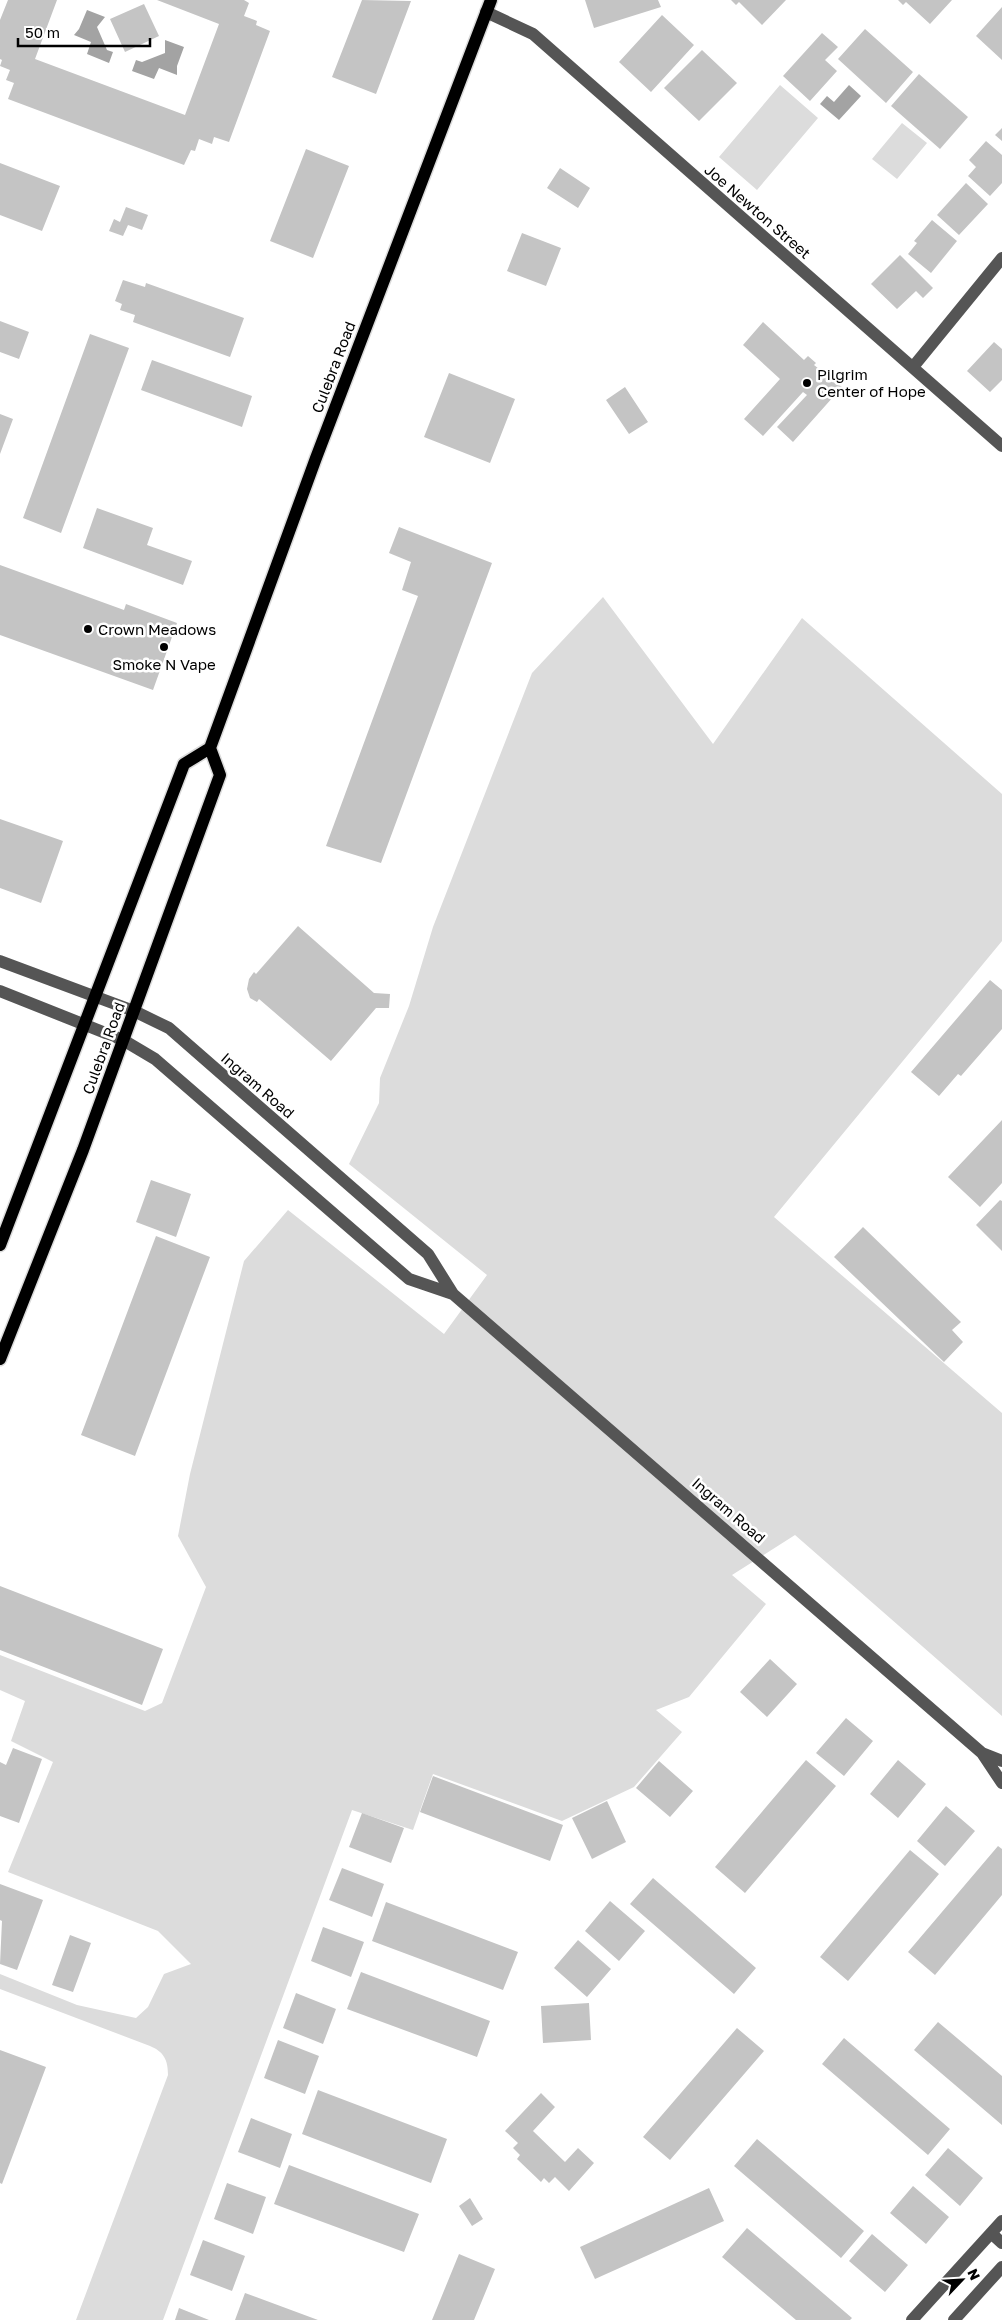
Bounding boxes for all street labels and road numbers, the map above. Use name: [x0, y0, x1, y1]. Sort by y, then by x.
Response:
street label: Joe Newton Street: [701, 160, 815, 262]
street label: Culebra Road: [307, 319, 359, 415]
street label: Culebra Road: [78, 1000, 128, 1096]
street label: Ingram Road: [218, 1048, 298, 1122]
street label: Ingram Road: [689, 1473, 769, 1547]

